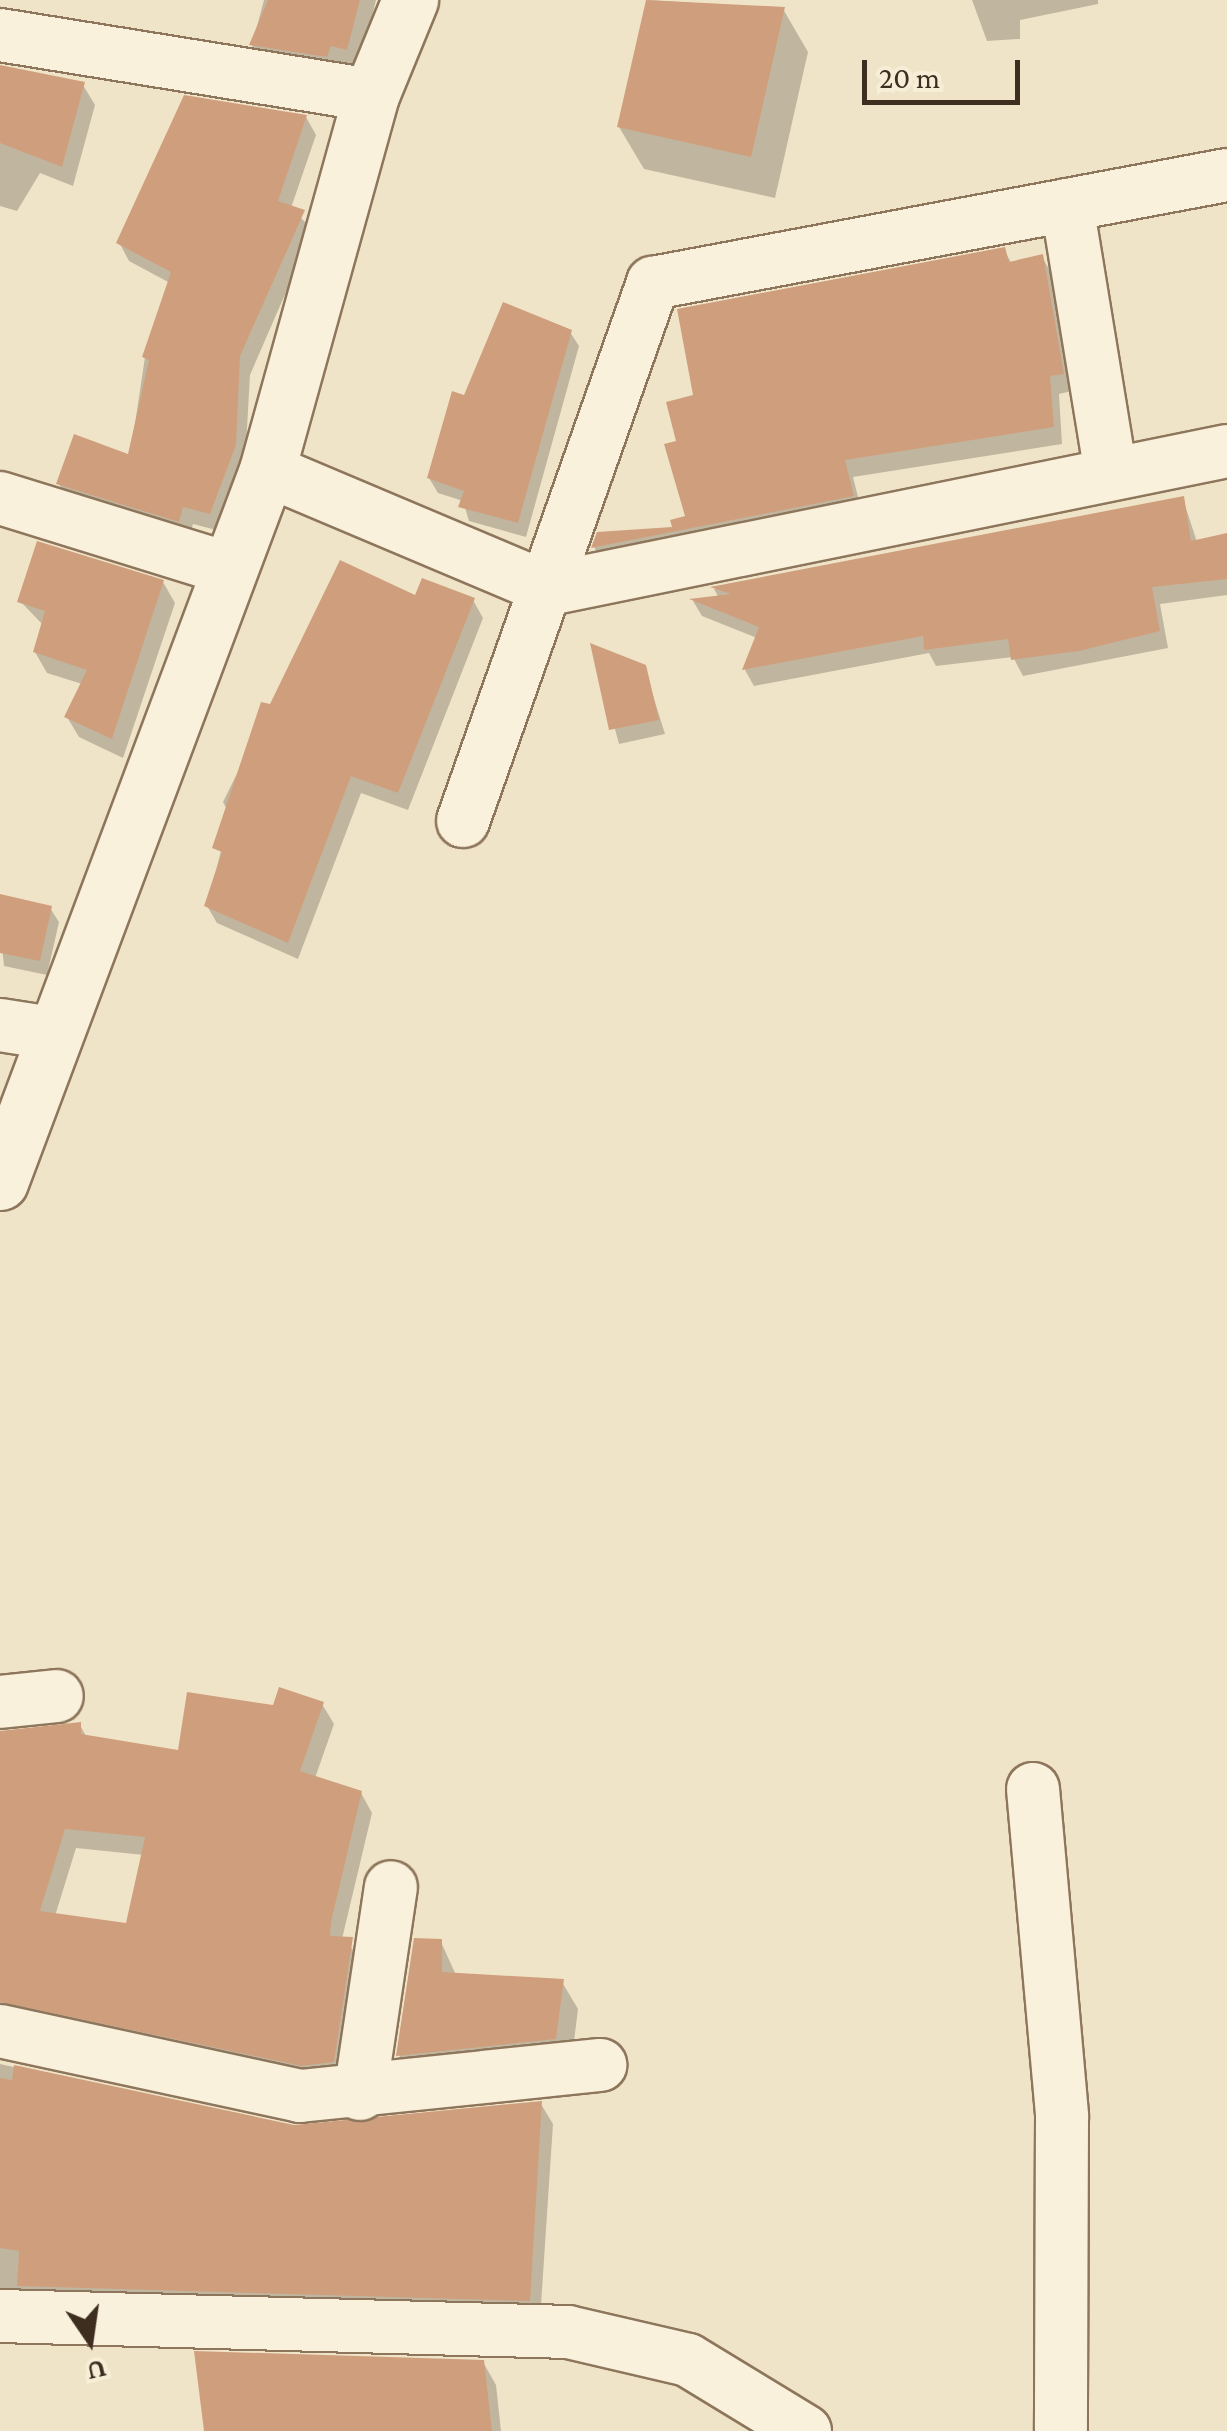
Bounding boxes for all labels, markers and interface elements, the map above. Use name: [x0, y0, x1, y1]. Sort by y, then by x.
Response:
scale bar: [867, 40, 1024, 102]
text: 20 m: [879, 61, 940, 94]
north arrow: [40, 2291, 140, 2391]
text: U: [84, 2353, 110, 2388]

